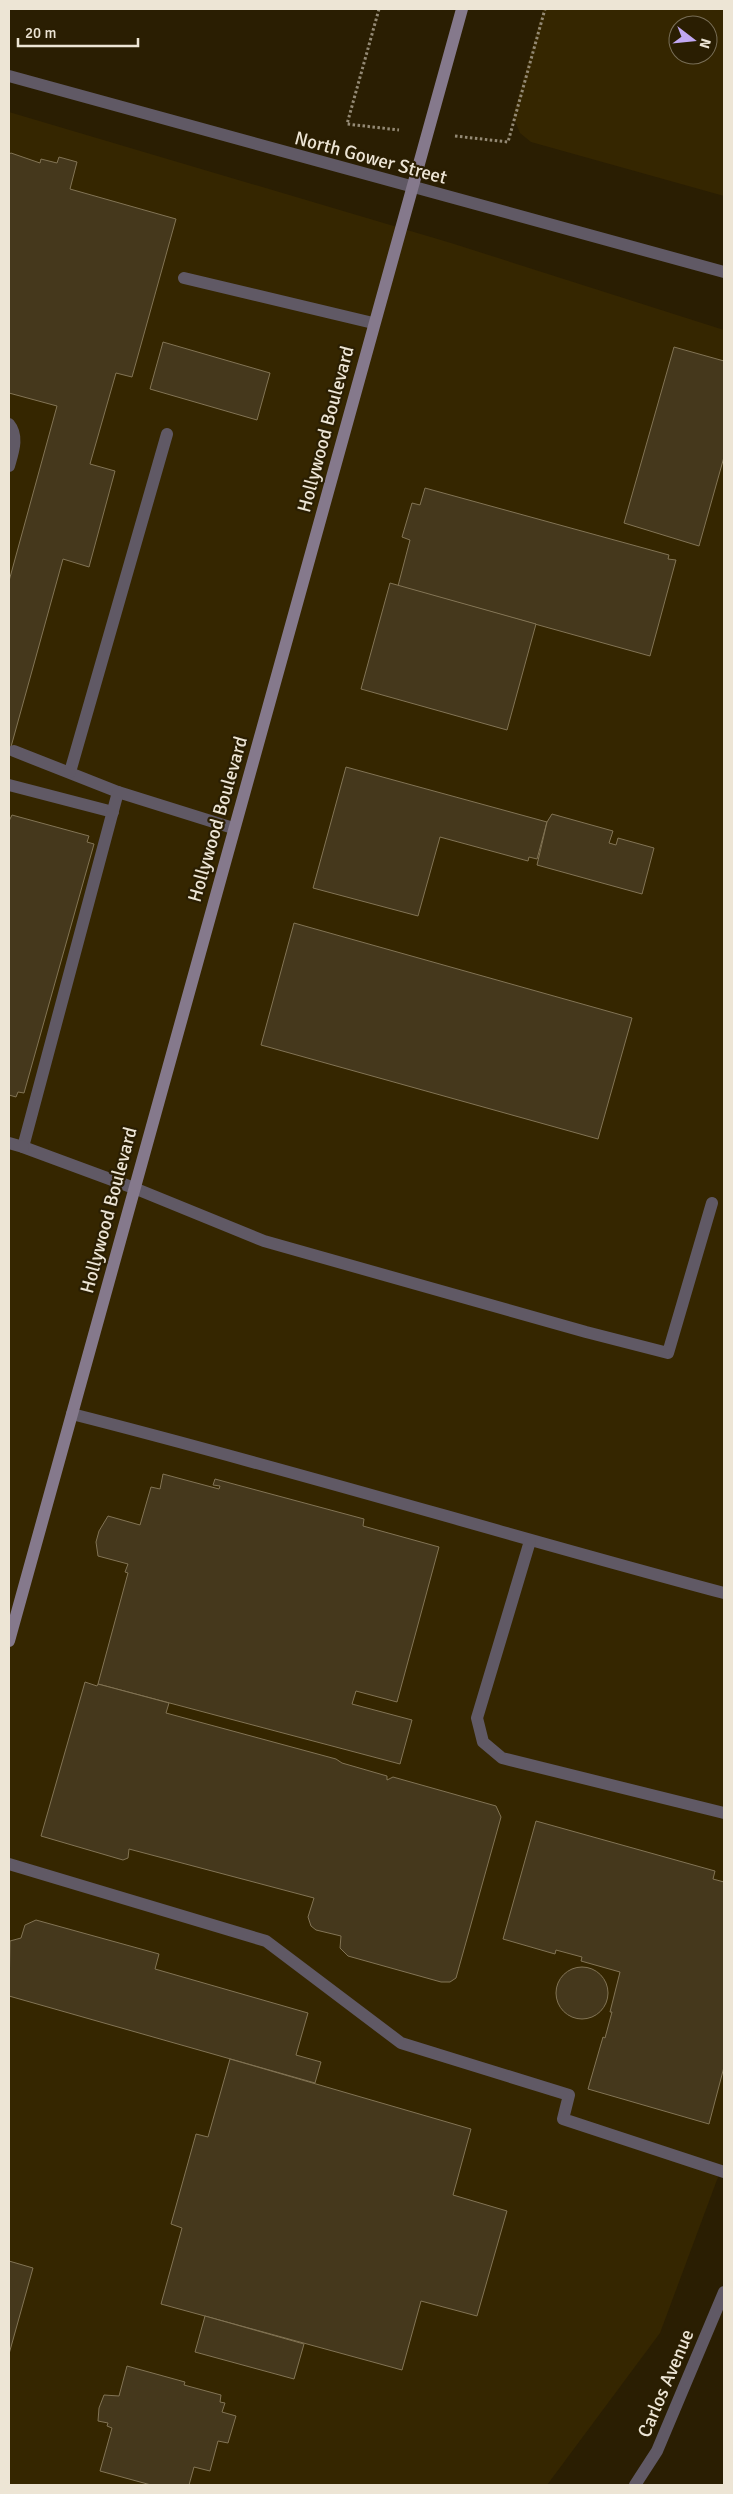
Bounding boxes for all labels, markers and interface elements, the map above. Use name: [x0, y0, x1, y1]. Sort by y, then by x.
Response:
scale bar: [18, 15, 138, 47]
north arrow: [668, 15, 718, 65]
text: 20 m: [25, 24, 56, 42]
text: N: [696, 36, 715, 50]
street label: North Gower Street: [292, 126, 450, 190]
street label: Hollywood Boulevard: [292, 343, 360, 515]
street label: Hollywood Boulevard: [183, 734, 253, 905]
street label: Hollywood Boulevard: [75, 1124, 143, 1296]
street label: Carlos Avenue: [632, 2326, 699, 2441]

